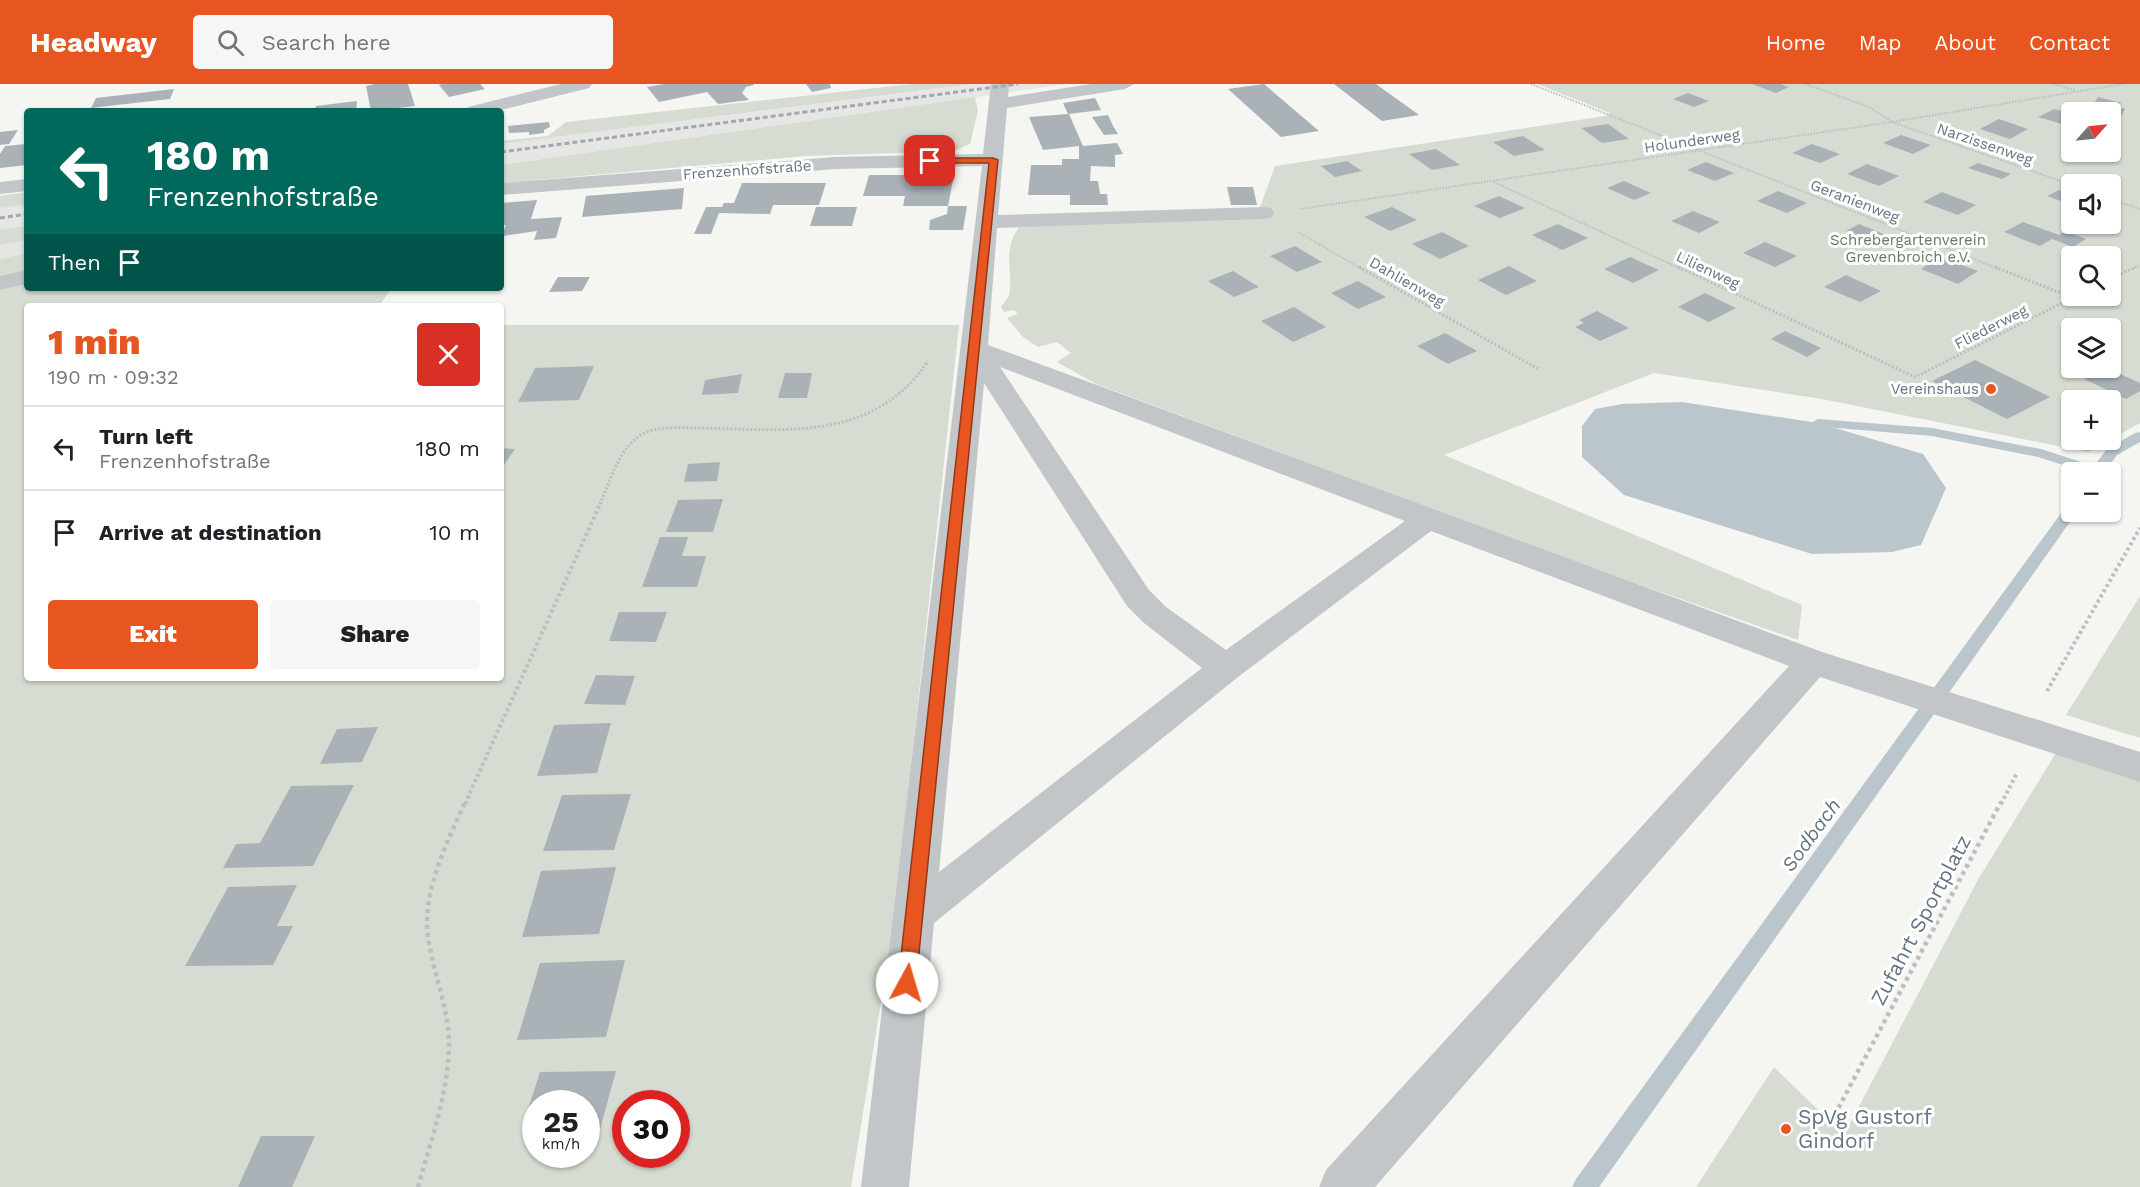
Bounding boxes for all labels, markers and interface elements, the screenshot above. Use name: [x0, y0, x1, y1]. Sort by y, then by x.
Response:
search box: [193, 15, 613, 69]
text: Headway: [30, 26, 157, 59]
icon: search: [214, 26, 247, 59]
text: Search here: [262, 30, 391, 55]
text: Home: [1766, 30, 1826, 55]
text: Map: [1859, 30, 1902, 55]
text: About: [1935, 30, 1996, 55]
text: Contact: [2029, 30, 2110, 55]
north arrow: [2061, 102, 2121, 162]
map controls: [2061, 102, 2121, 522]
street label: Narzissenweg: [1935, 119, 2035, 169]
street label: Holunderweg: [1643, 125, 1741, 157]
text: 180 m: [147, 131, 270, 180]
icon: left: [48, 132, 126, 210]
pin: [904, 135, 955, 186]
icon: arrive: [913, 144, 946, 177]
street label: Frenzenhofstraße: [682, 157, 812, 183]
button: sound: [2061, 174, 2121, 234]
street label: Geranienweg: [1808, 176, 1902, 226]
text: Frenzenhofstraße: [147, 181, 379, 213]
park label: Schrebergartenverein Grevenbroich e.V.: [1830, 231, 1986, 266]
icon: arrive: [113, 246, 146, 279]
button: search: [2061, 246, 2121, 306]
street label: Lilienweg: [1673, 247, 1743, 293]
text: Then: [48, 250, 101, 275]
street label: Dahlienweg: [1366, 253, 1448, 311]
street label: Fliederweg: [1951, 301, 2031, 353]
button: layers: [2061, 318, 2121, 378]
text: 1 min: [48, 321, 141, 363]
button: close: [417, 323, 480, 386]
text: 190 m · 09:32: [48, 365, 179, 389]
place label: Vereinshaus: [1891, 380, 1979, 398]
marker: Vereinshaus: [1984, 382, 1998, 396]
button: +: [2061, 390, 2121, 450]
text: Turn left: [99, 424, 193, 449]
icon: left: [48, 432, 81, 465]
text: 180 m: [416, 436, 480, 461]
text: Frenzenhofstraße: [99, 449, 271, 473]
button: −: [2061, 462, 2121, 522]
icon: arrive: [48, 516, 81, 549]
text: Arrive at destination: [99, 520, 322, 545]
text: 10 m: [429, 520, 480, 545]
button: Exit: [48, 600, 258, 669]
button: Share: [270, 600, 480, 669]
water label: Sodbach: [1776, 794, 1846, 876]
street label: Zufahrt Sportplatz: [1865, 830, 1976, 1009]
position arrow: [875, 951, 939, 1015]
speed limit sign: 30: [612, 1090, 690, 1168]
text: 25: [543, 1104, 579, 1139]
place label: SpVg Gustorf Gindorf: [1798, 1104, 1932, 1153]
marker: SpVg Gustorf Gindorf: [1779, 1122, 1793, 1136]
text: km/h: [542, 1135, 580, 1153]

